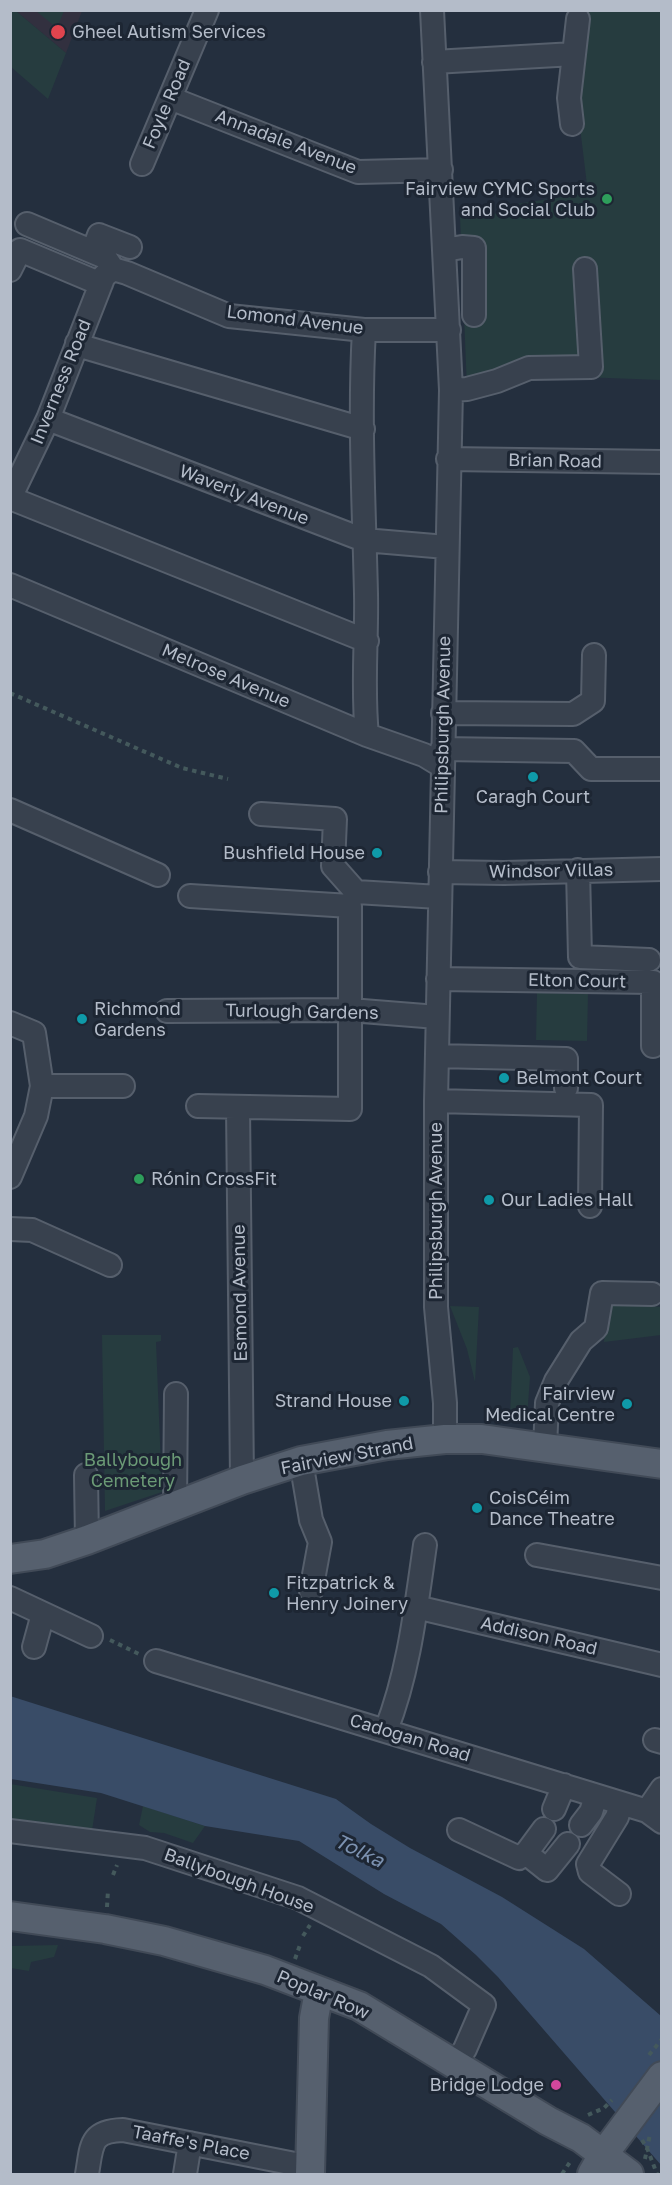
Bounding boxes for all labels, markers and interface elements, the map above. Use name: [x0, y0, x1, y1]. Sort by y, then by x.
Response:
place label: Gheel Autism Services: [72, 21, 266, 43]
marker: Gheel Autism Services: [49, 23, 67, 41]
street label: Foyle Road: [138, 56, 196, 152]
street label: Annadale Avenue: [212, 105, 360, 179]
place label: Fairview CYMC Sports and Social Club: [405, 178, 595, 220]
marker: Fairview CYMC Sports and Social Club: [600, 192, 614, 206]
street label: Lomond Avenue: [225, 301, 365, 339]
street label: Inverness Road: [26, 316, 96, 448]
street label: Brian Road: [508, 449, 602, 473]
street label: Waverly Avenue: [176, 460, 312, 530]
street label: Philipsburgh Avenue: [431, 636, 455, 814]
street label: Melrose Avenue: [159, 639, 293, 713]
marker: Caragh Court: [526, 770, 540, 784]
place label: Caragh Court: [476, 786, 590, 808]
place label: Bushfield House: [223, 842, 365, 864]
marker: Bushfield House: [370, 846, 384, 860]
street label: Windsor Villas: [489, 859, 613, 883]
street label: Elton Court: [528, 969, 626, 993]
place label: Richmond Gardens: [94, 998, 181, 1040]
street label: Turlough Gardens: [225, 1000, 379, 1024]
marker: Richmond Gardens: [75, 1012, 89, 1026]
place label: Belmont Court: [516, 1067, 642, 1089]
marker: Belmont Court: [497, 1071, 511, 1085]
street label: Philipsburgh Avenue: [425, 1122, 447, 1300]
place label: Rónin CrossFit: [151, 1168, 277, 1190]
marker: Rónin CrossFit: [132, 1172, 146, 1186]
place label: Our Ladies Hall: [501, 1189, 633, 1211]
marker: Our Ladies Hall: [482, 1193, 496, 1207]
street label: Esmond Avenue: [228, 1224, 252, 1362]
place label: Fairview Medical Centre: [485, 1383, 615, 1426]
place label: Strand House: [275, 1390, 392, 1412]
marker: Strand House: [397, 1394, 411, 1408]
marker: Fairview Medical Centre: [620, 1397, 634, 1411]
street label: Fairview Strand: [279, 1433, 415, 1479]
park label: Ballybough Cemetery: [84, 1449, 182, 1492]
place label: CoisCéim Dance Theatre: [489, 1487, 615, 1530]
marker: CoisCéim Dance Theatre: [470, 1501, 484, 1515]
place label: Fitzpatrick & Henry Joinery: [286, 1572, 408, 1614]
marker: Fitzpatrick & Henry Joinery: [267, 1586, 281, 1600]
street label: Addison Road: [479, 1612, 599, 1660]
street label: Cadogan Road: [347, 1709, 473, 1767]
water label: Tolka: [331, 1829, 387, 1873]
street label: Ballybough House: [161, 1844, 317, 1918]
street label: Poplar Row: [274, 1966, 372, 2024]
place label: Bridge Lodge: [430, 2074, 544, 2096]
marker: Bridge Lodge: [549, 2078, 563, 2092]
street label: Taaffe's Place: [130, 2121, 252, 2165]

